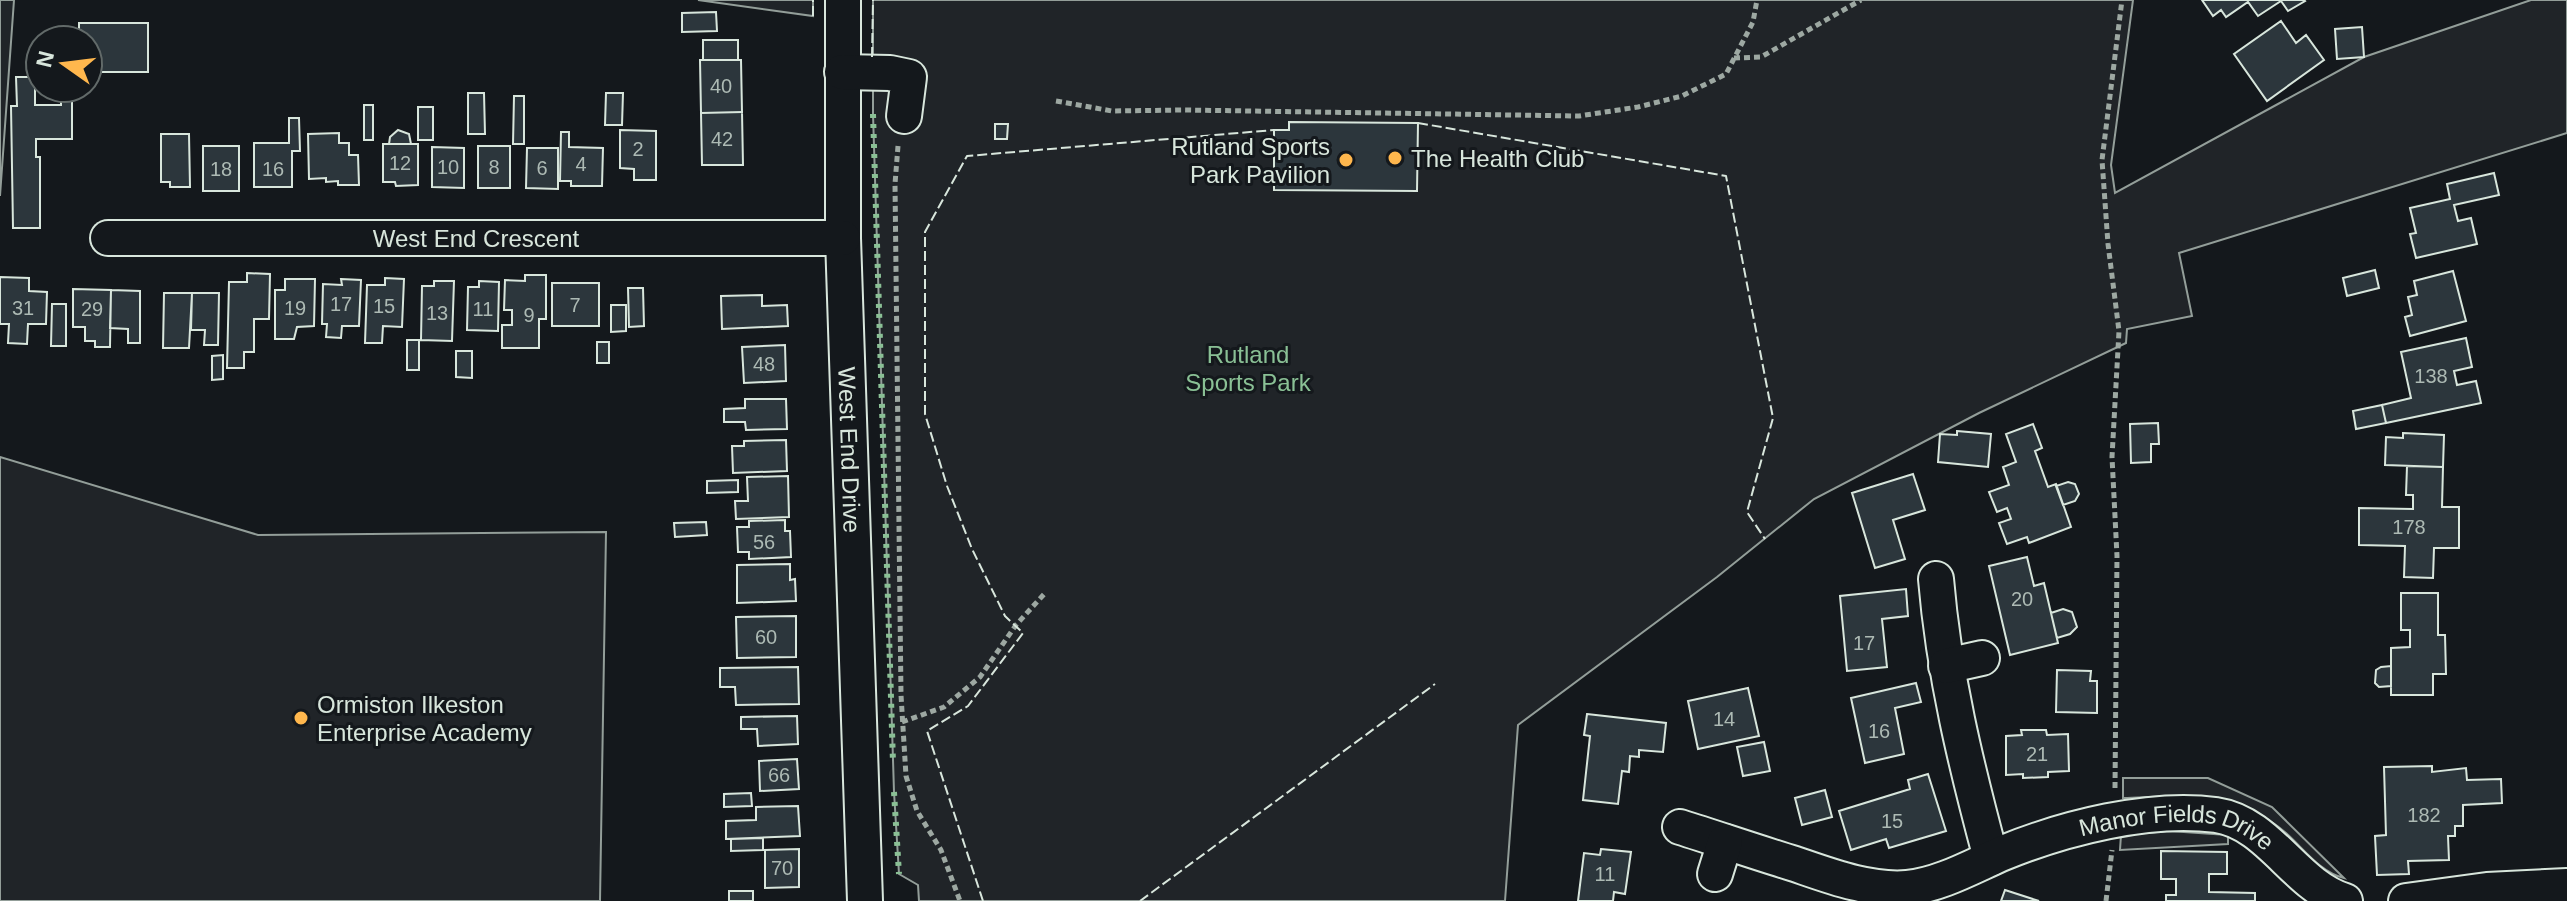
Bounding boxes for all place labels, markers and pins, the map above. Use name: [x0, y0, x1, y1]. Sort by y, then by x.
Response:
place label: Rutland Sports Park Pavilion: [1171, 133, 1330, 188]
place label: The Health Club: [1411, 145, 1584, 172]
marker: The Health Club: [1386, 149, 1404, 167]
marker: Rutland Sports Park Pavilion: [1337, 151, 1355, 169]
place label: Ormiston Ilkeston Enterprise Academy: [317, 691, 532, 746]
marker: Ormiston Ilkeston Enterprise Academy: [292, 709, 310, 727]

